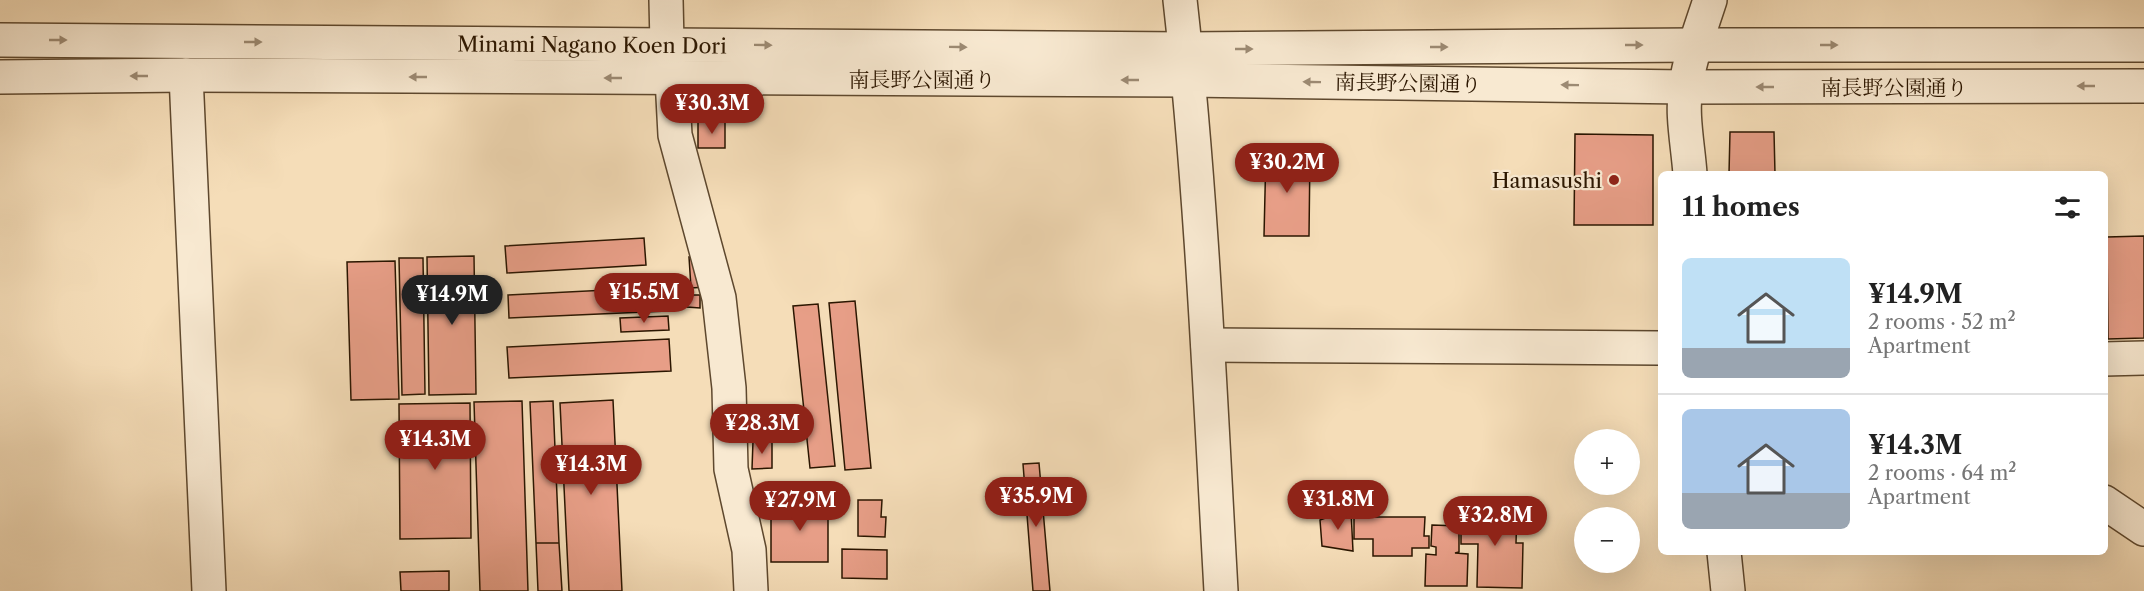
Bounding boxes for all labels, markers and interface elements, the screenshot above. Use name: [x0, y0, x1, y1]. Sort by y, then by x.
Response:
street label: Minami Nagano Koen Dori: [457, 31, 727, 58]
one-way arrow: [49, 36, 68, 45]
one-way arrow: [244, 37, 263, 47]
one-way arrow: [754, 40, 773, 50]
one-way arrow: [1625, 40, 1644, 50]
one-way arrow: [1820, 40, 1839, 50]
one-way arrow: [949, 42, 968, 52]
one-way arrow: [1430, 42, 1449, 52]
one-way arrow: [1235, 44, 1254, 53]
street label: 南長野公園通り: [849, 67, 996, 92]
street label: 南長野公園通り: [1334, 69, 1482, 97]
one-way arrow: [130, 71, 149, 81]
one-way arrow: [409, 72, 428, 82]
one-way arrow: [604, 73, 623, 83]
one-way arrow: [1121, 75, 1140, 85]
street label: 南長野公園通り: [1821, 75, 1968, 100]
one-way arrow: [1302, 77, 1321, 87]
one-way arrow: [1560, 81, 1579, 90]
one-way arrow: [2076, 81, 2095, 91]
one-way arrow: [1755, 82, 1774, 92]
pin: ¥30.3M: [663, 84, 761, 135]
text: ¥30.3M: [674, 91, 750, 115]
pin: ¥30.2M: [1238, 143, 1336, 194]
text: ¥30.2M: [1249, 150, 1325, 174]
place label: Hamasushi: [1492, 168, 1602, 193]
marker: Hamasushi: [1607, 173, 1621, 187]
text: 11 homes: [1682, 191, 1800, 223]
icon: filters: [2051, 191, 2084, 224]
pin: ¥15.5M: [595, 273, 693, 324]
pin: ¥14.9M: [403, 275, 501, 326]
text: ¥14.9M: [1868, 278, 1963, 310]
text: ¥15.5M: [608, 280, 680, 304]
text: ¥14.9M: [416, 282, 488, 306]
icon: home: [1730, 282, 1802, 354]
text: 2 rooms · 52 m²: [1868, 310, 2016, 334]
text: Apartment: [1868, 334, 1971, 358]
pin: ¥28.3M: [713, 404, 811, 455]
text: ¥28.3M: [724, 411, 800, 435]
pin: ¥14.3M: [386, 420, 484, 471]
text: ¥14.3M: [399, 427, 471, 451]
map controls: [1574, 429, 1640, 573]
button: +: [1574, 429, 1640, 495]
text: ¥14.3M: [1868, 429, 1962, 461]
icon: home: [1730, 433, 1802, 505]
pin: ¥14.3M: [542, 445, 640, 496]
text: ¥14.3M: [555, 452, 627, 476]
text: 2 rooms · 64 m²: [1868, 461, 2017, 485]
pin: ¥35.9M: [987, 477, 1085, 528]
pin: ¥31.8M: [1289, 480, 1387, 531]
pin: ¥27.9M: [751, 481, 849, 532]
text: ¥35.9M: [999, 484, 1073, 508]
text: Apartment: [1868, 485, 1971, 509]
text: ¥31.8M: [1301, 487, 1375, 511]
text: ¥27.9M: [763, 488, 837, 512]
pin: ¥32.8M: [1446, 496, 1544, 547]
text: ¥32.8M: [1457, 503, 1533, 527]
button: −: [1574, 507, 1640, 573]

